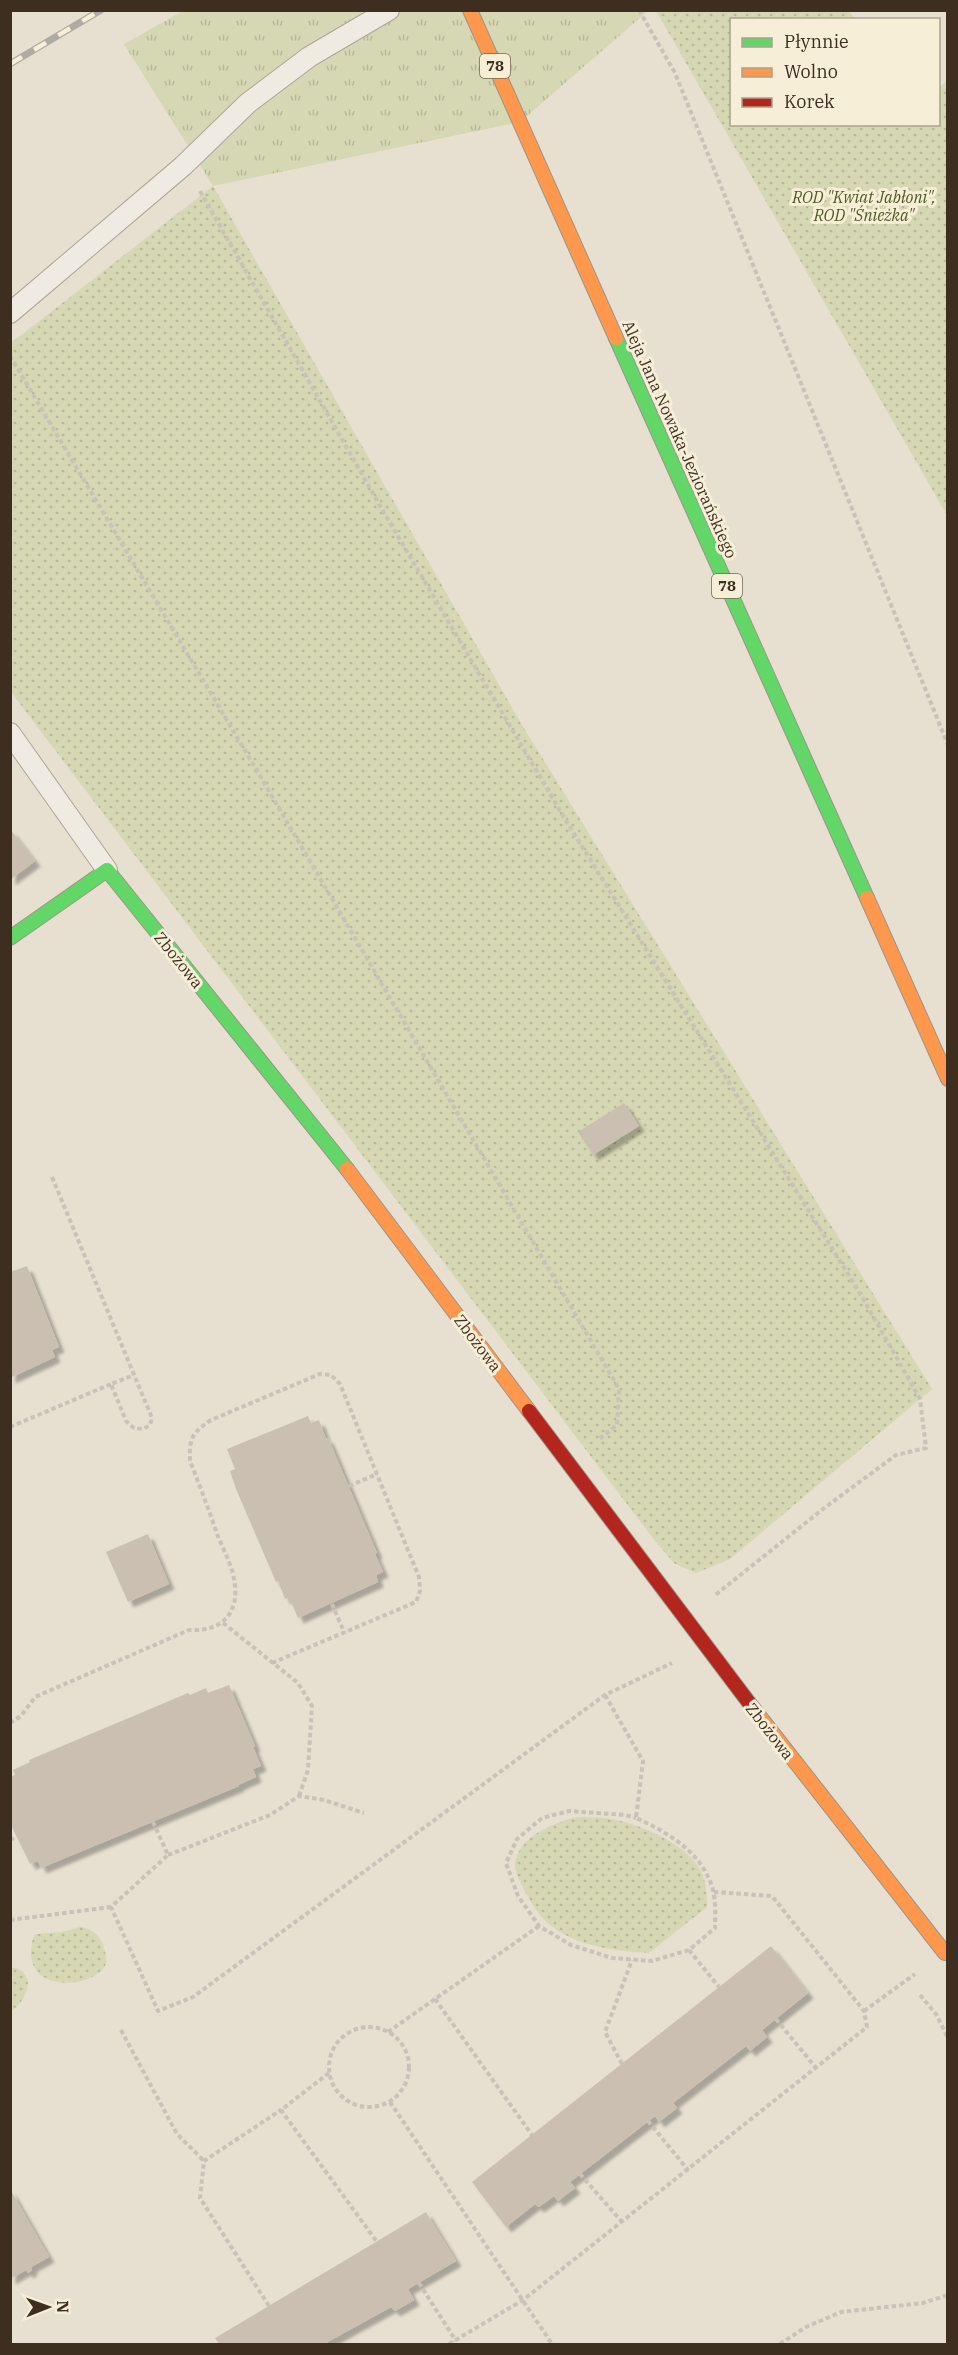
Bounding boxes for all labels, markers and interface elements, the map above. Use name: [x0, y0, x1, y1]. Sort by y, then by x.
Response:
legend: [730, 18, 940, 126]
text: Płynnie: [784, 30, 849, 53]
road number: 78: [480, 54, 510, 78]
text: Wolno: [784, 60, 838, 83]
text: Korek: [784, 90, 835, 113]
park label: ROD "Kwiat Jabłoni", ROD "Śnieżka": [791, 187, 936, 225]
street label: Aleja Jana Nowaka-Jeziorańskiego: [618, 317, 742, 561]
road number: 78: [712, 574, 742, 598]
street label: Zbożowa: [150, 928, 208, 992]
street label: Zbożowa: [450, 1310, 506, 1376]
street label: Zbożowa: [742, 1699, 799, 1764]
north arrow: [18, 2277, 78, 2337]
text: N: [53, 2300, 73, 2313]

